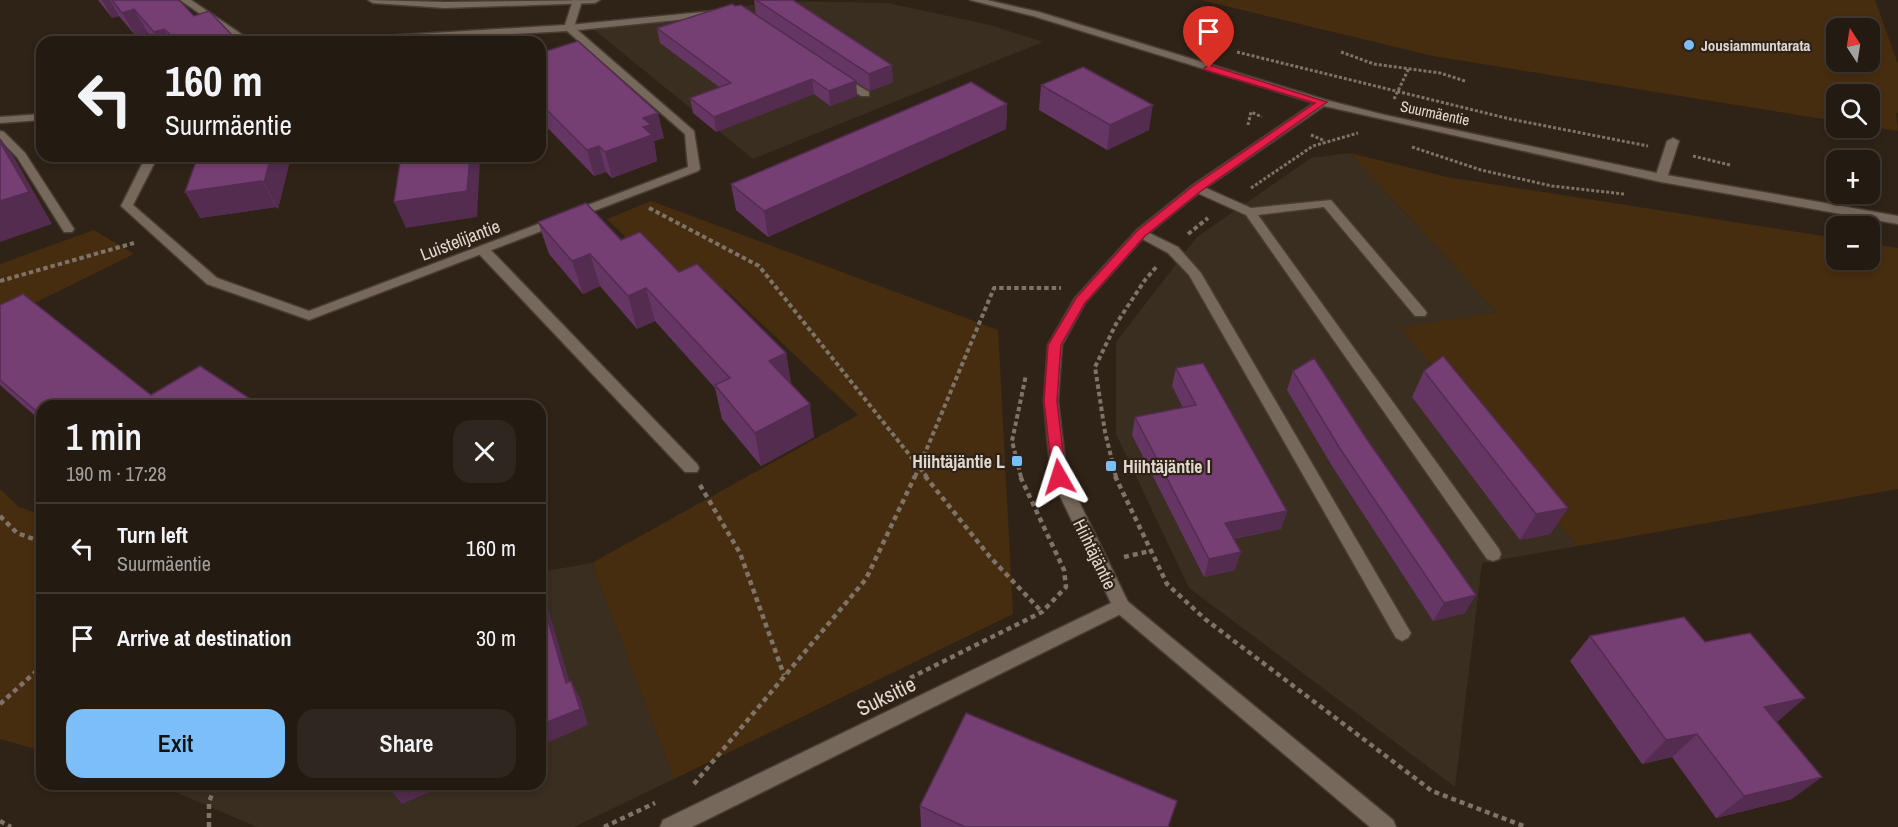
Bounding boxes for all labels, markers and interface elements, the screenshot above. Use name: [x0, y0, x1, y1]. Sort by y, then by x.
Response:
pin: [1183, 6, 1234, 68]
icon: arrive: [1192, 15, 1225, 48]
north arrow: [1826, 18, 1880, 72]
map controls: [1826, 18, 1880, 270]
place label: Jousiammuntarata: [1701, 35, 1811, 56]
marker: Jousiammuntarata: [1682, 38, 1696, 52]
text: 160 m: [165, 53, 263, 109]
icon: left: [66, 60, 144, 138]
button: search: [1826, 84, 1880, 138]
street label: Suurmäentie: [1398, 95, 1472, 131]
text: Suurmäentie: [165, 107, 292, 143]
button: +: [1826, 150, 1880, 204]
street label: Luistelijantie: [416, 213, 504, 267]
button: −: [1826, 216, 1880, 270]
text: 1 min: [66, 413, 142, 461]
button: close: [453, 420, 516, 483]
position arrow: [1027, 445, 1091, 509]
place label: Hiihtäjäntie L: [912, 449, 1005, 474]
marker: Hiihtäjäntie L: [1010, 454, 1024, 468]
place label: Hiihtäjäntie I: [1123, 454, 1211, 479]
marker: Hiihtäjäntie I: [1104, 459, 1118, 473]
text: 190 m · 17:28: [66, 460, 166, 487]
street label: Hiihtäjäntie: [1067, 515, 1123, 593]
text: Turn left: [117, 520, 188, 550]
icon: left: [66, 532, 99, 565]
text: 160 m: [466, 533, 516, 563]
text: Suurmäentie: [117, 550, 211, 577]
icon: arrive: [66, 622, 99, 655]
text: Arrive at destination: [117, 623, 291, 653]
text: 30 m: [476, 623, 516, 653]
street label: Suksitie: [852, 669, 920, 723]
button: Exit: [66, 709, 285, 778]
button: Share: [297, 709, 516, 778]

